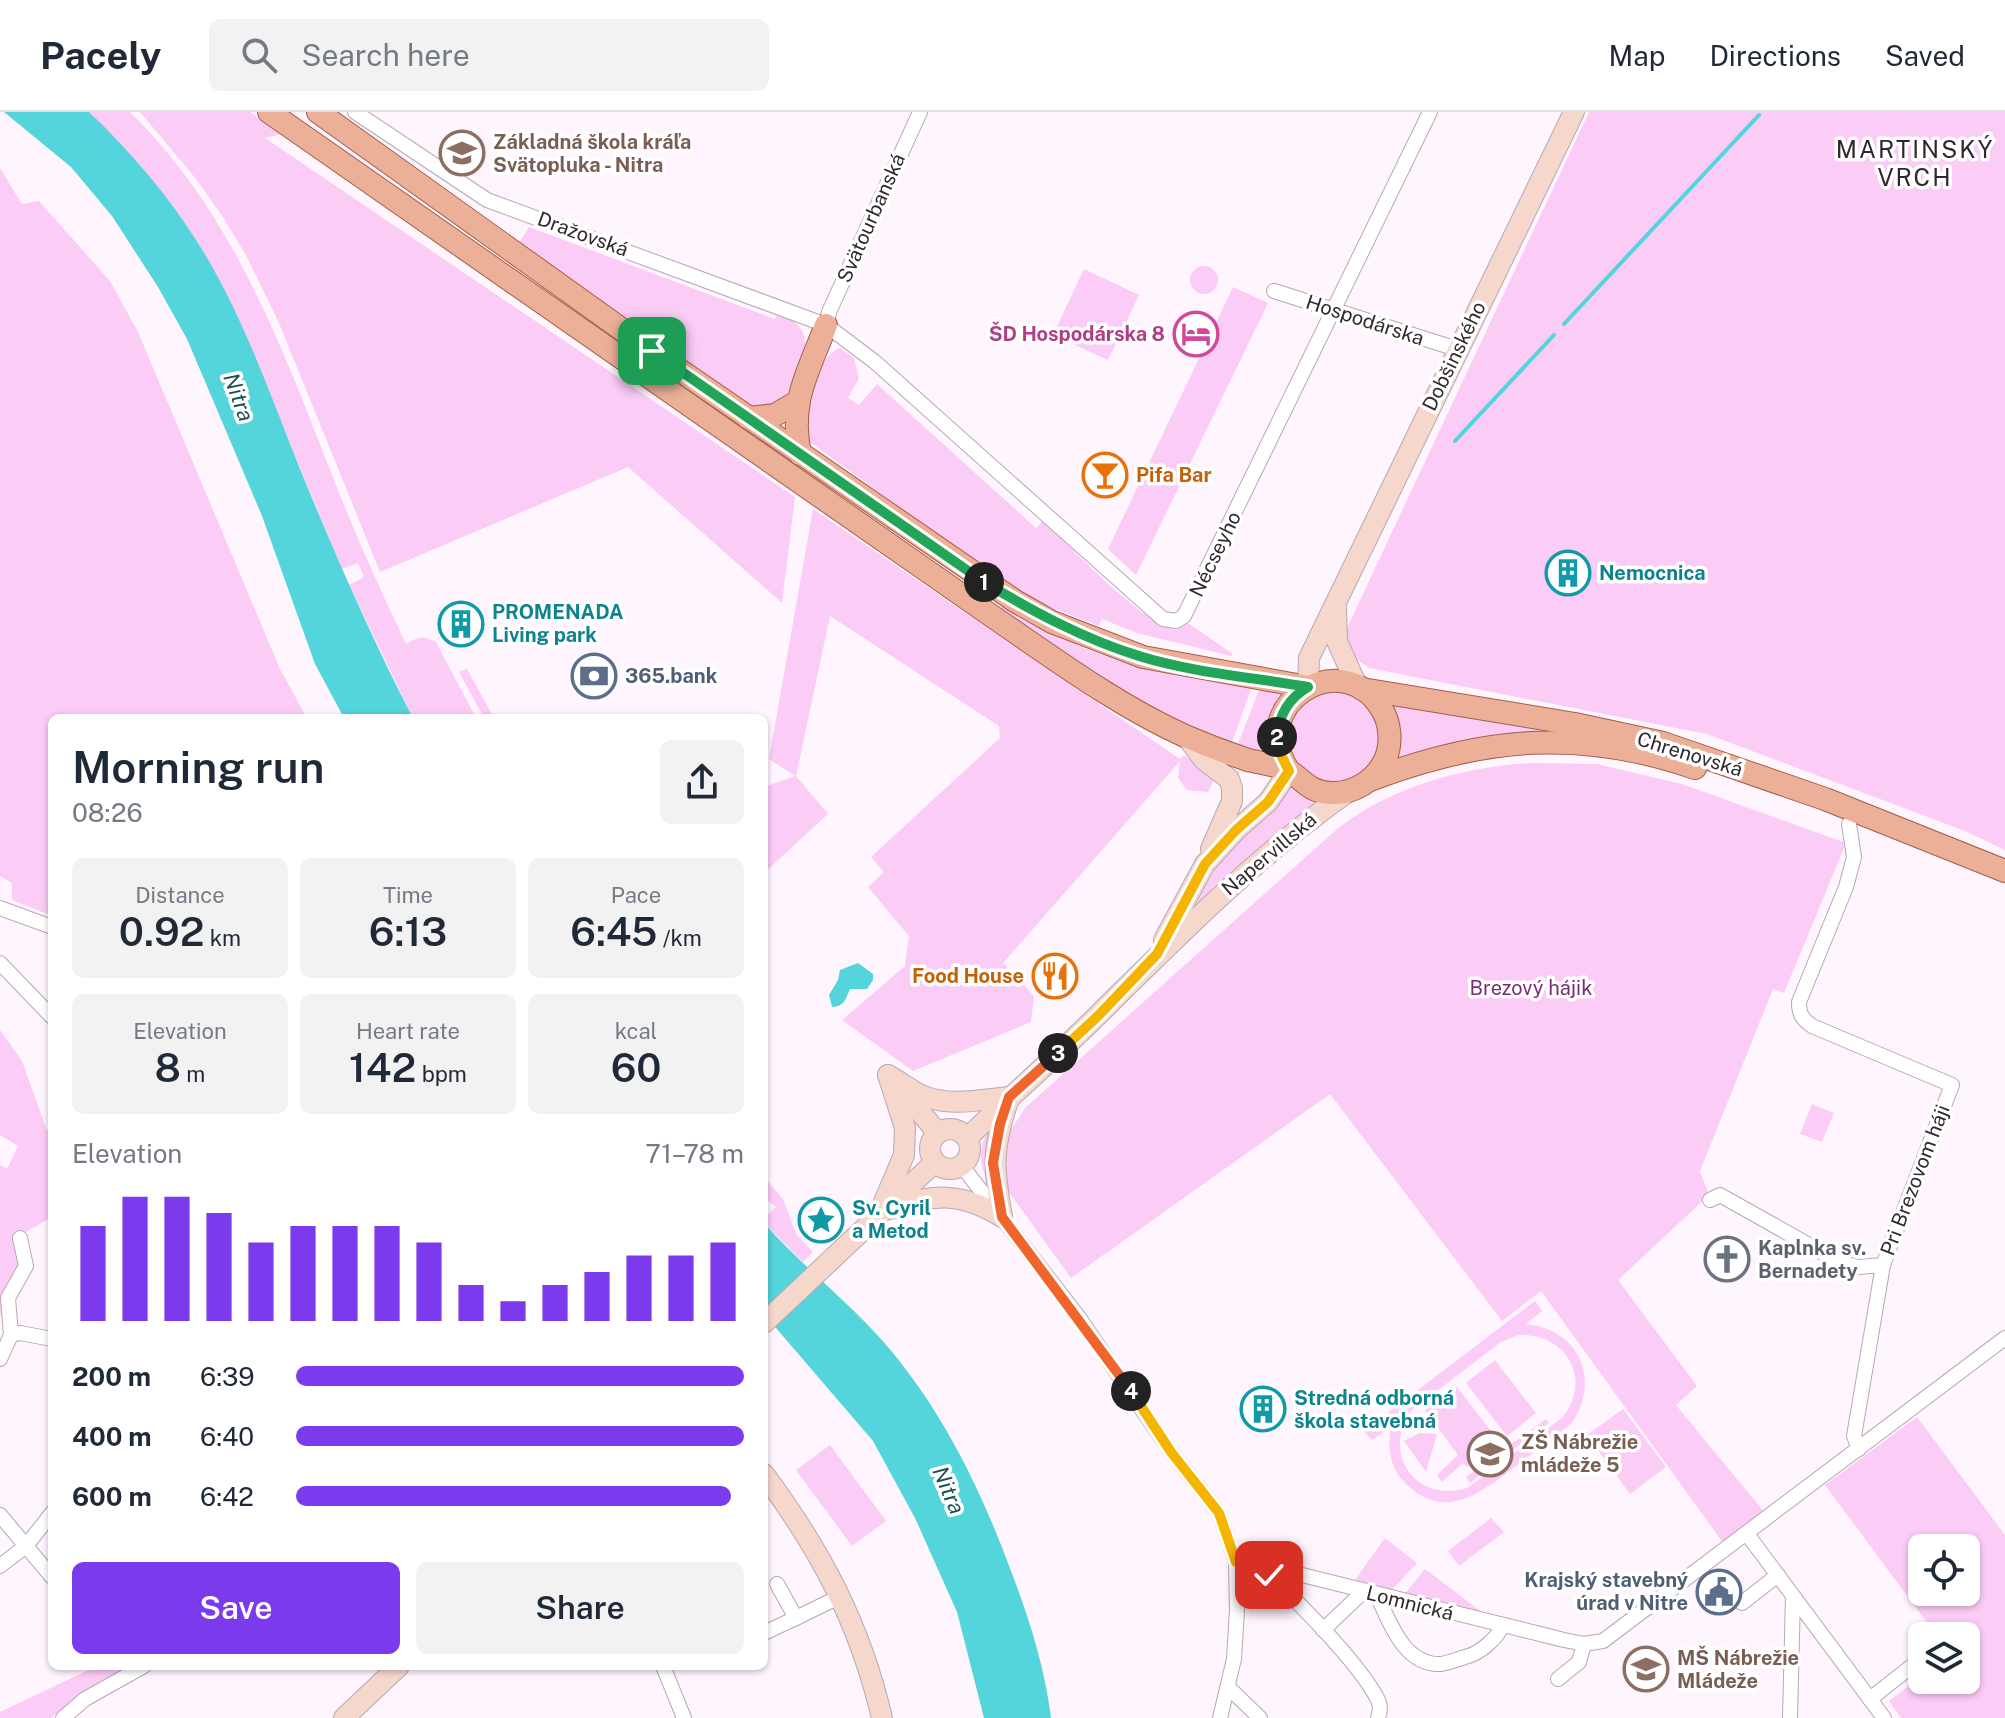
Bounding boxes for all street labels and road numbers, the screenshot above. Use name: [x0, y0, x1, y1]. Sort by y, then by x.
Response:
street label: Svätourbanská: [832, 150, 910, 286]
street label: Dražovská: [534, 206, 632, 262]
street label: Hospodárska: [1303, 290, 1427, 350]
street label: Dobšinského: [1417, 297, 1491, 415]
street label: Nécseyho: [1184, 507, 1246, 601]
street label: Chrenovská: [1634, 727, 1746, 781]
street label: Napervillská: [1217, 807, 1321, 901]
street label: Pri Brezovom háji: [1875, 1101, 1955, 1259]
street label: Lomnická: [1364, 1581, 1456, 1625]

